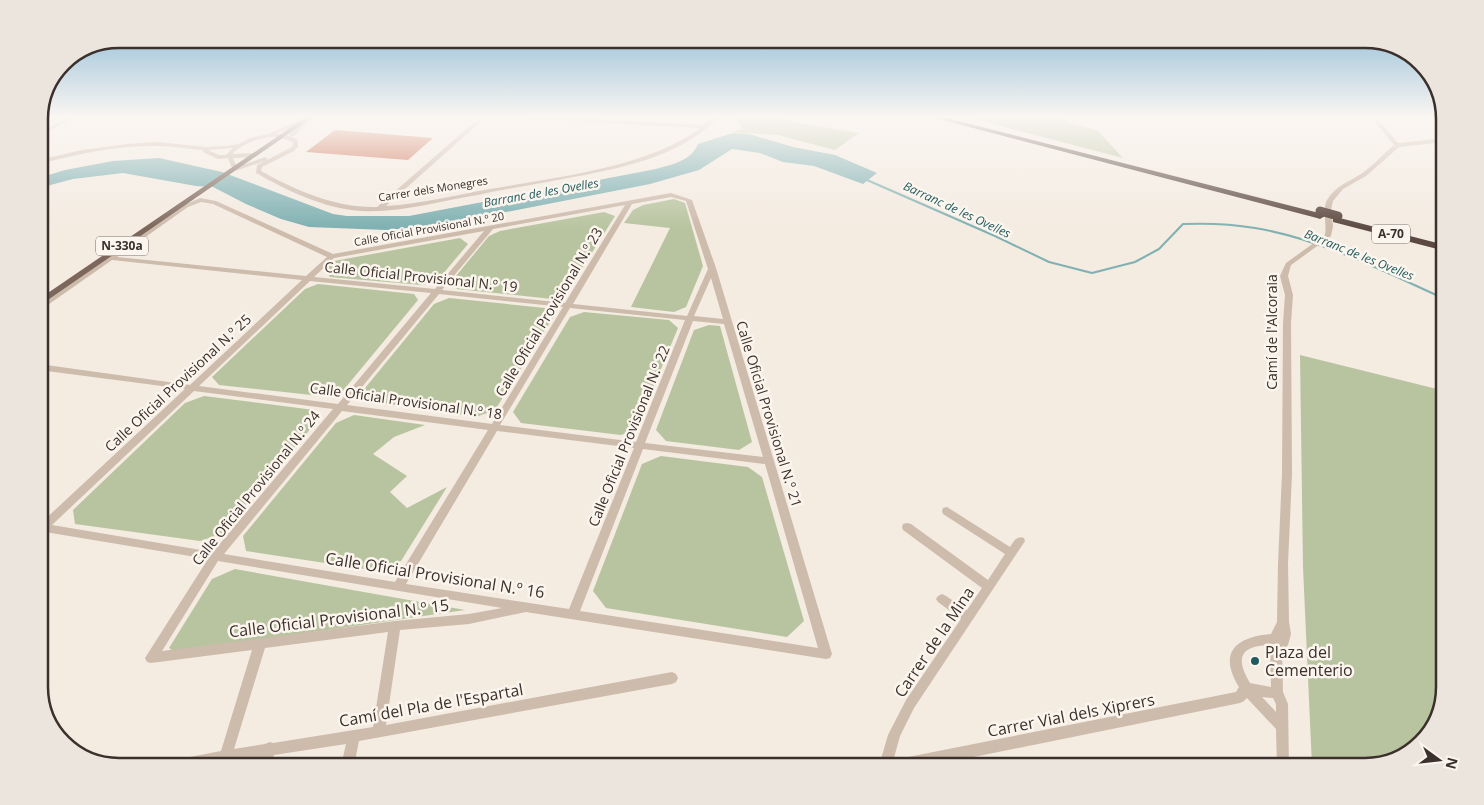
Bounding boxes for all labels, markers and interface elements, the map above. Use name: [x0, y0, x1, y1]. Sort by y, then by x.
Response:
street label: Carrer dels Monegres: [377, 172, 489, 205]
water label: Barranc de les Ovelles: [482, 174, 600, 211]
water label: Barranc de les Ovelles: [901, 177, 1014, 242]
street label: Calle Oficial Provisional N.º 20: [353, 208, 505, 249]
street label: Calle Oficial Provisional N.º 23: [491, 224, 607, 400]
road number: A-70: [1372, 224, 1410, 243]
water label: Barranc de les Ovelles: [1302, 225, 1416, 284]
road number: N-330a: [96, 237, 148, 256]
street label: Calle Oficial Provisional N.º 19: [324, 257, 518, 296]
street label: Camí de l'Alcoraia: [1262, 274, 1281, 390]
street label: Calle Oficial Provisional N.º 25: [100, 310, 255, 456]
street label: Calle Oficial Provisional N.º 21: [732, 318, 807, 509]
street label: Calle Oficial Provisional N.º 22: [583, 342, 674, 529]
street label: Calle Oficial Provisional N.º 18: [309, 378, 503, 423]
street label: Calle Oficial Provisional N.º 24: [187, 406, 324, 569]
street label: Calle Oficial Provisional N.º 16: [324, 547, 546, 603]
street label: Carrer de la Mina: [889, 582, 979, 702]
street label: Calle Oficial Provisional N.º 15: [228, 594, 450, 642]
place label: Plaza del Cementerio: [1265, 641, 1353, 681]
marker: Plaza del Cementerio: [1249, 655, 1261, 667]
street label: Camí del Pla de l'Espartal: [337, 678, 525, 732]
street label: Carrer Vial dels Xiprers: [986, 688, 1156, 742]
north arrow: [1414, 735, 1464, 785]
text: N: [1441, 756, 1463, 771]

